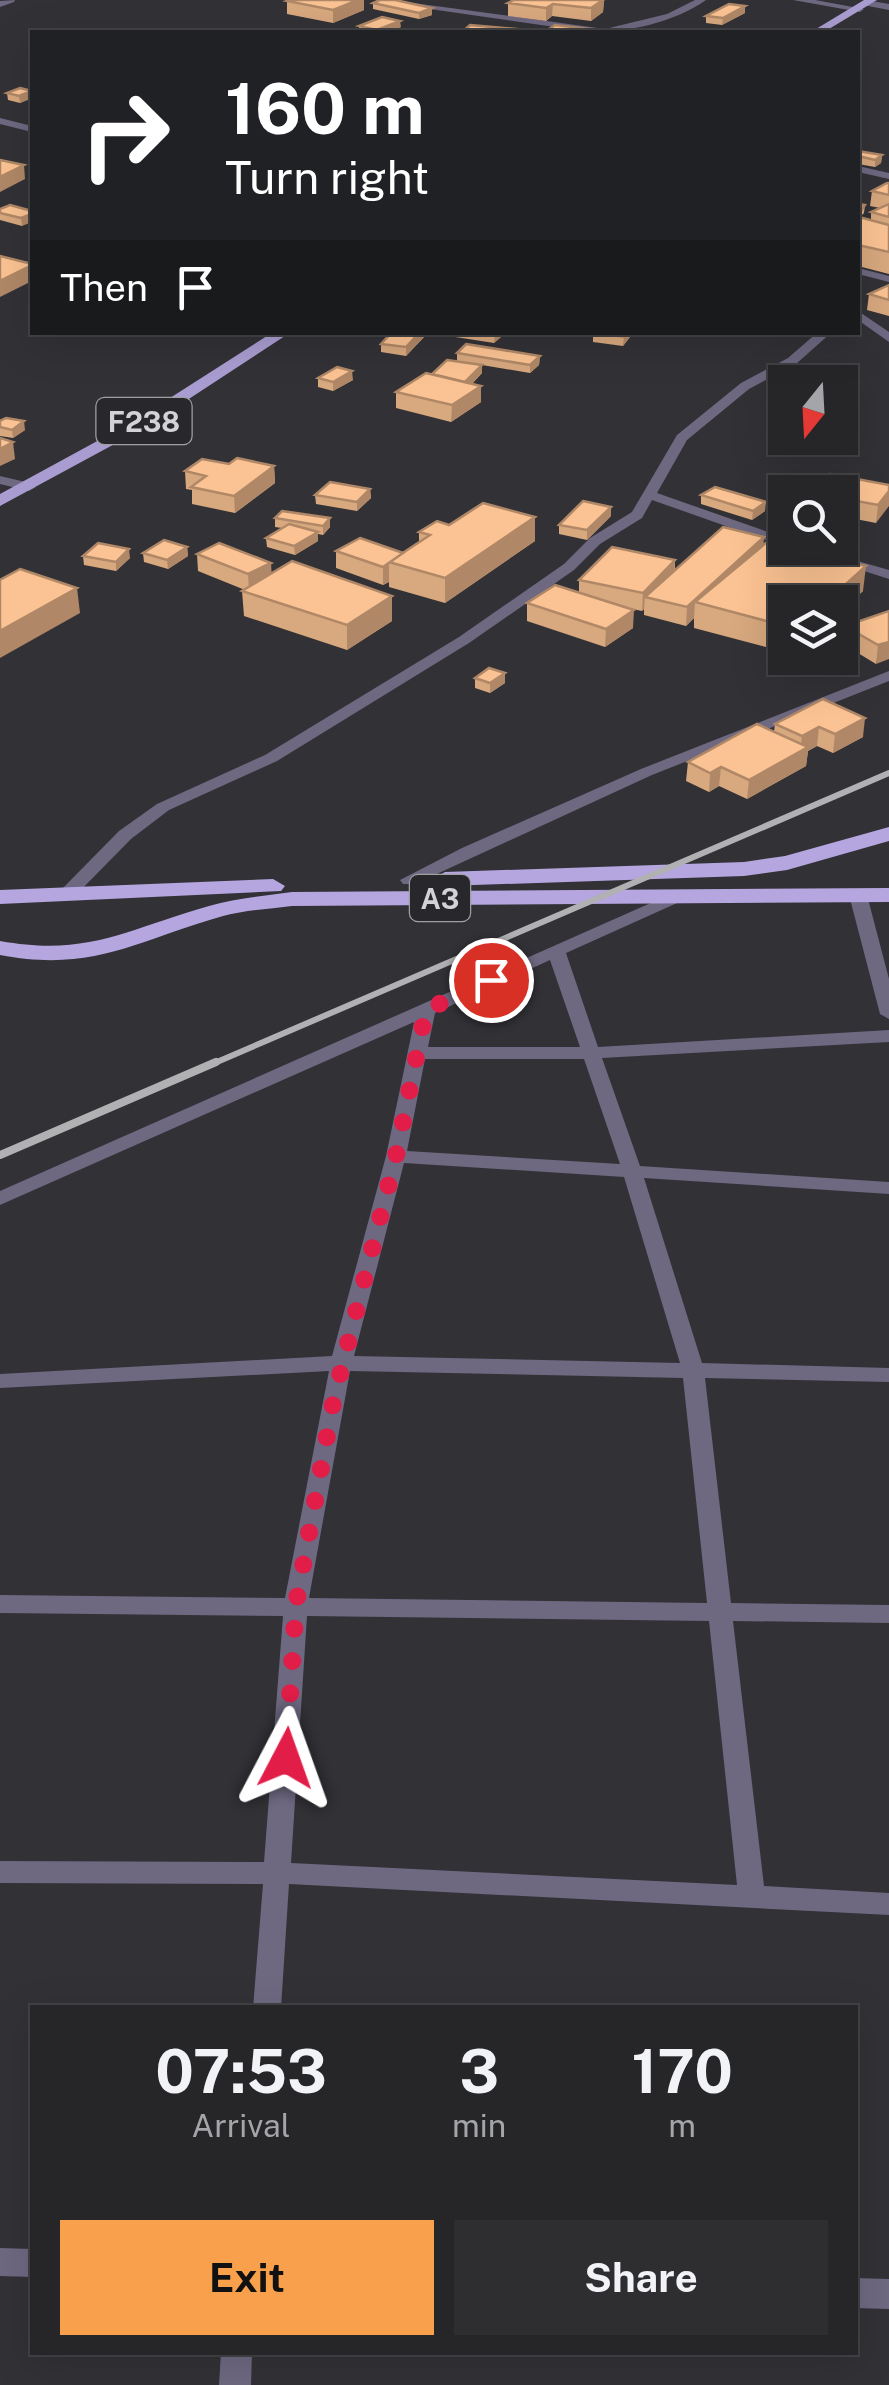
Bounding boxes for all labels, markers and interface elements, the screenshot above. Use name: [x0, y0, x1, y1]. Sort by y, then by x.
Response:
text: 160 m: [225, 67, 425, 150]
icon: right: [60, 70, 190, 200]
text: Turn right: [225, 151, 429, 204]
icon: arrive: [168, 260, 223, 315]
text: Then: [60, 265, 148, 310]
north arrow: [768, 365, 858, 455]
map controls: [768, 365, 858, 675]
road number: F238: [96, 398, 192, 444]
button: search: [768, 475, 858, 565]
button: layers: [768, 585, 858, 675]
road number: A3: [410, 875, 470, 921]
pin: [449, 938, 534, 1023]
icon: arrive: [464, 953, 519, 1008]
position arrow: [234, 1706, 338, 1810]
text: 07:53: [155, 2036, 327, 2107]
text: 3: [459, 2036, 499, 2107]
text: 170: [631, 2036, 733, 2107]
text: Arrival: [192, 2107, 290, 2144]
text: min: [452, 2107, 506, 2144]
text: m: [668, 2107, 696, 2144]
button: Exit: [60, 2220, 434, 2335]
button: Share: [454, 2220, 828, 2335]

